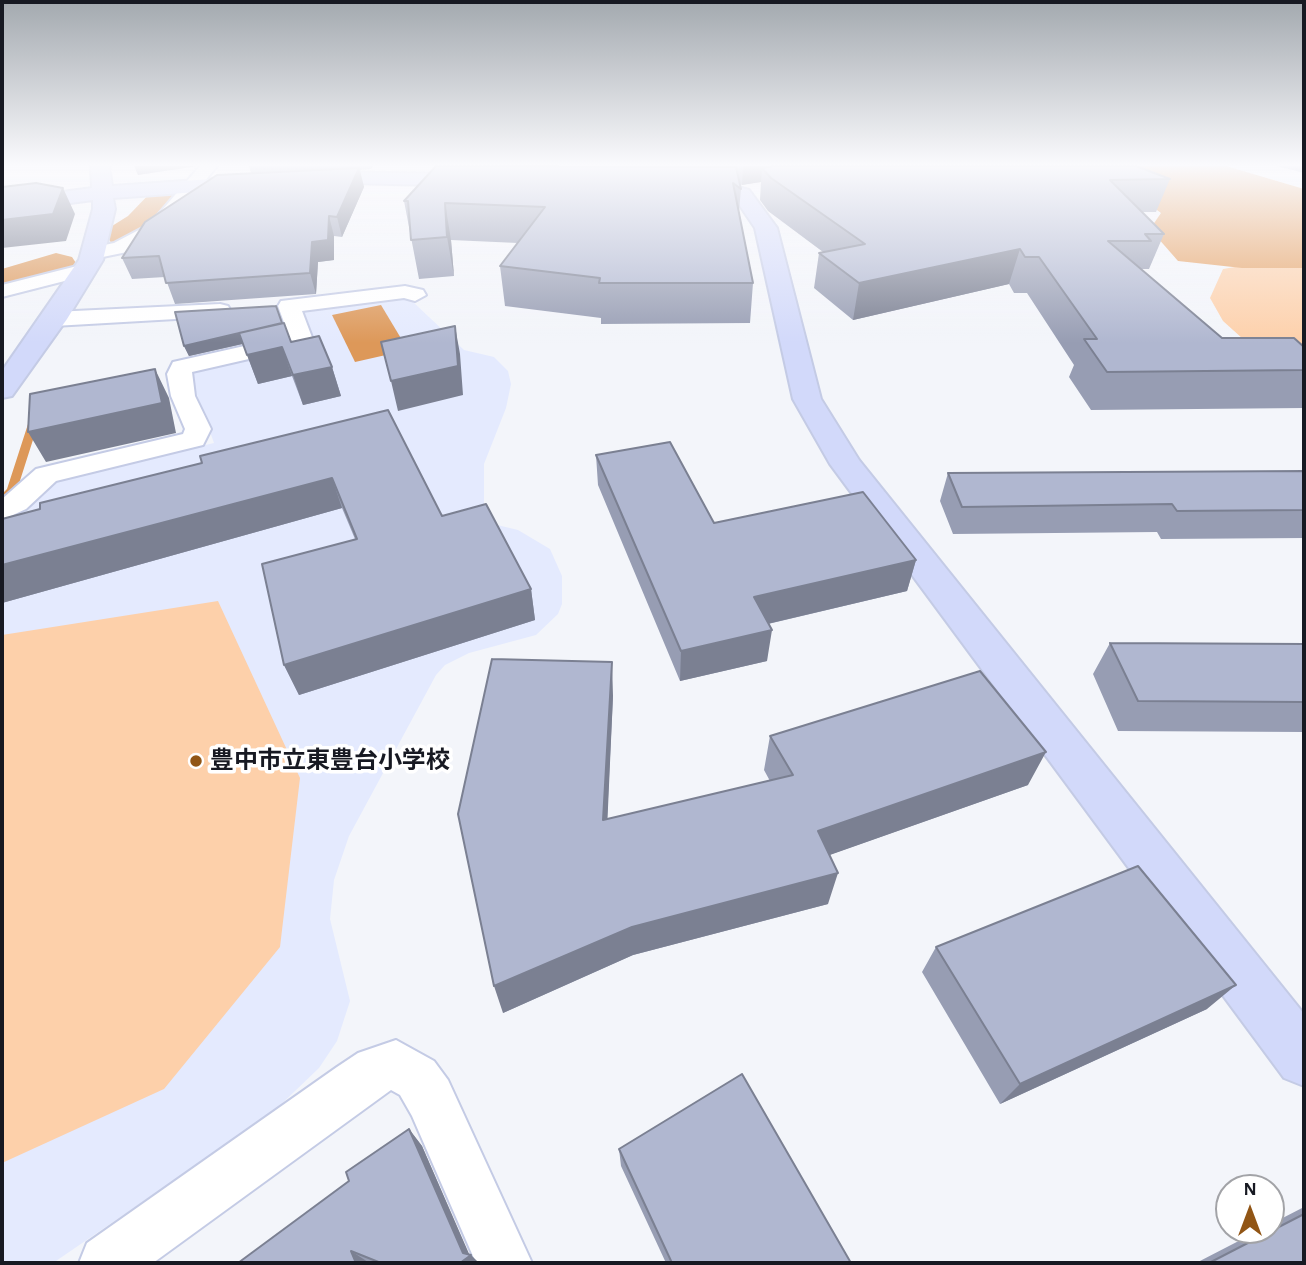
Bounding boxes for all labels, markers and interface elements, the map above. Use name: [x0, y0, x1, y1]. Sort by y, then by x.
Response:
place label: 豊中市立東豊台小学校: [210, 747, 450, 775]
marker: 豊中市立東豊台小学校: [188, 753, 204, 769]
north arrow: [1215, 1174, 1285, 1244]
text: N: [1243, 1180, 1257, 1199]

